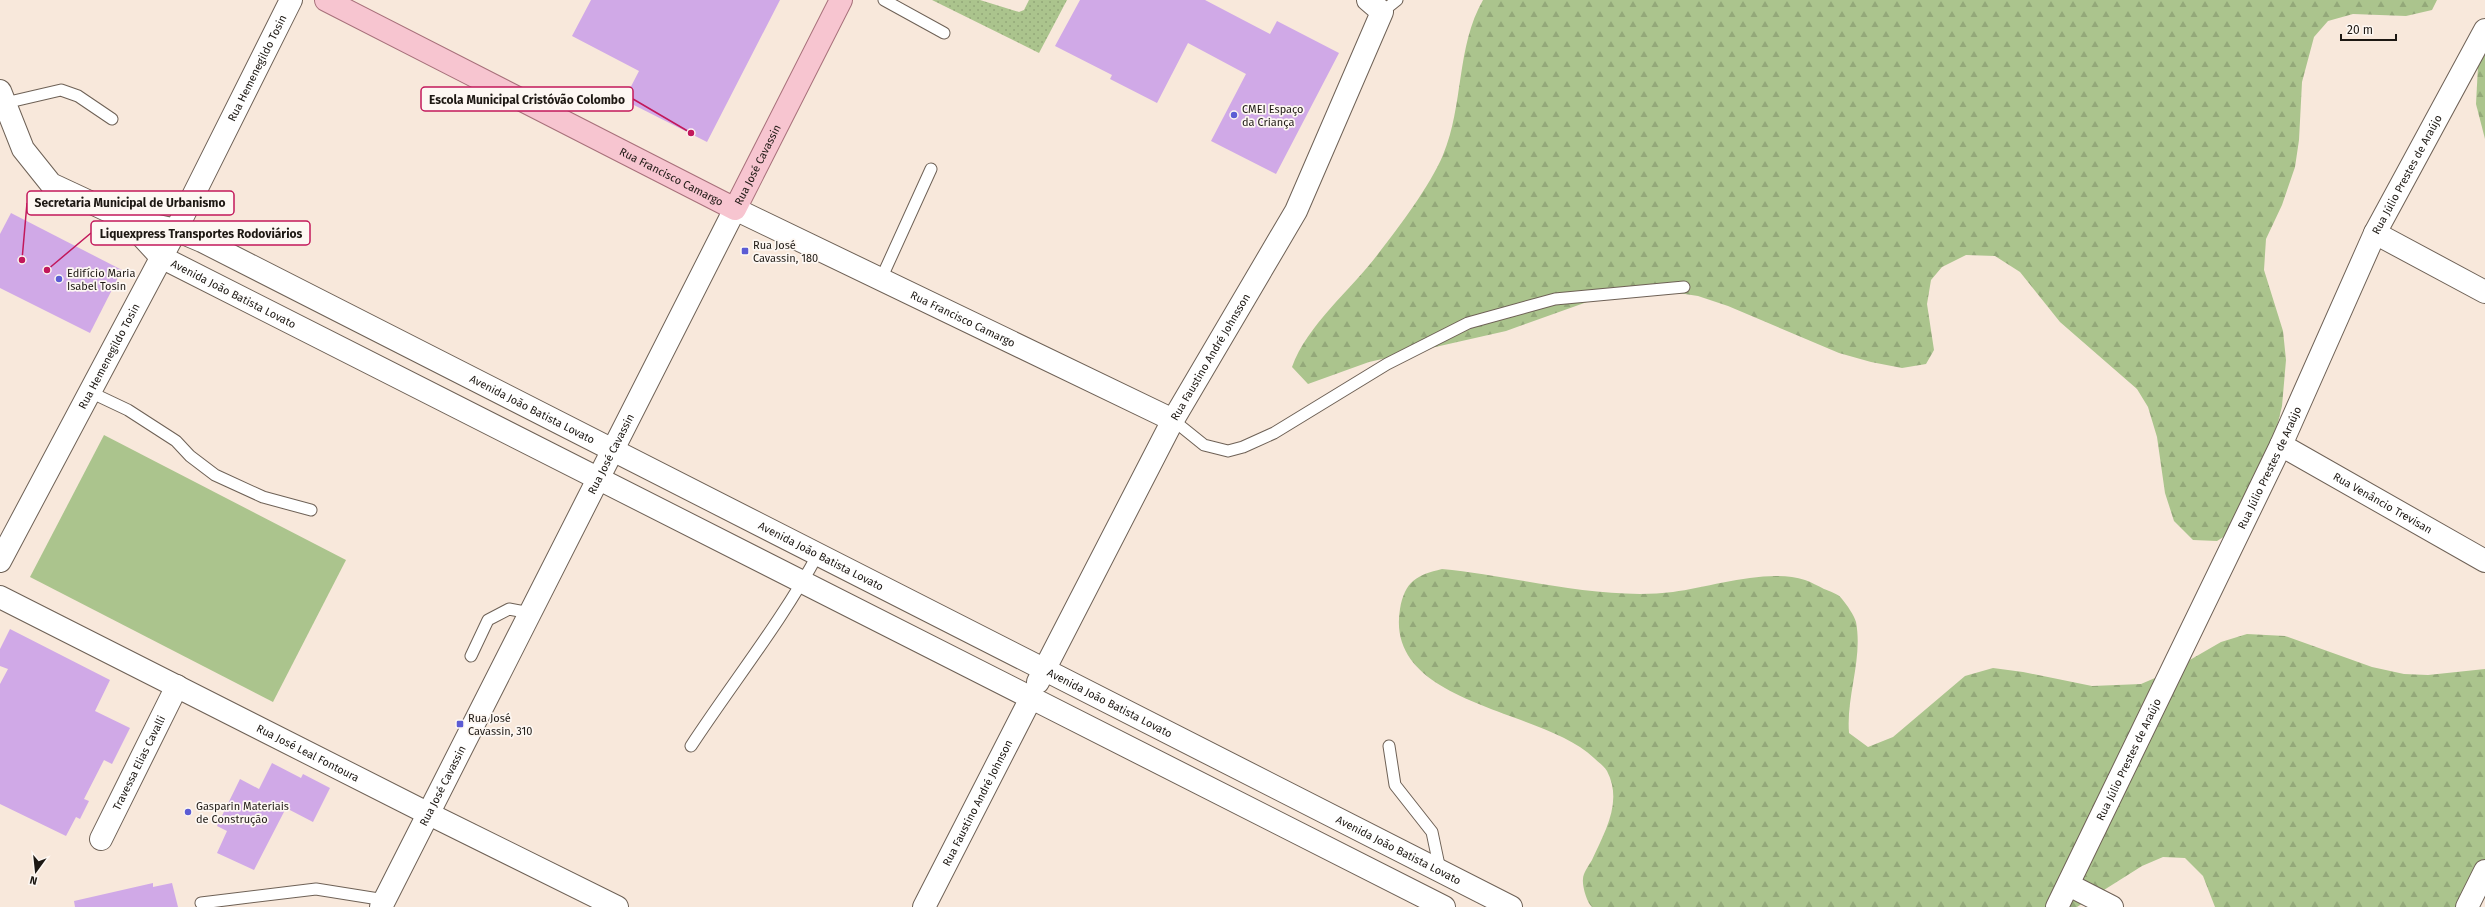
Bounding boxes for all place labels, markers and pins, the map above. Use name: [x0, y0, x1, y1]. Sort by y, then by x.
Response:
callout: Escola Municipal Cristóvão Colombo: [421, 87, 633, 111]
place label: CMEI Espaço da Criança: [1242, 103, 1304, 129]
marker: CMEI Espaço da Criança: [1229, 110, 1239, 120]
callout: Secretaria Municipal de Urbanismo: [27, 191, 234, 215]
callout: Liquexpress Transportes Rodoviários: [91, 221, 310, 245]
place label: Rua José Cavassin, 180: [753, 239, 818, 265]
marker: Rua José Cavassin, 180: [740, 246, 750, 256]
place label: Edifício Maria Isabel Tosin: [67, 267, 135, 293]
marker: Edifício Maria Isabel Tosin: [54, 274, 64, 284]
place label: Rua José Cavassin, 310: [468, 712, 532, 738]
marker: Rua José Cavassin, 310: [455, 719, 465, 729]
place label: Gasparin Materiais de Construção: [196, 800, 289, 826]
marker: Gasparin Materiais de Construção: [183, 807, 193, 817]

